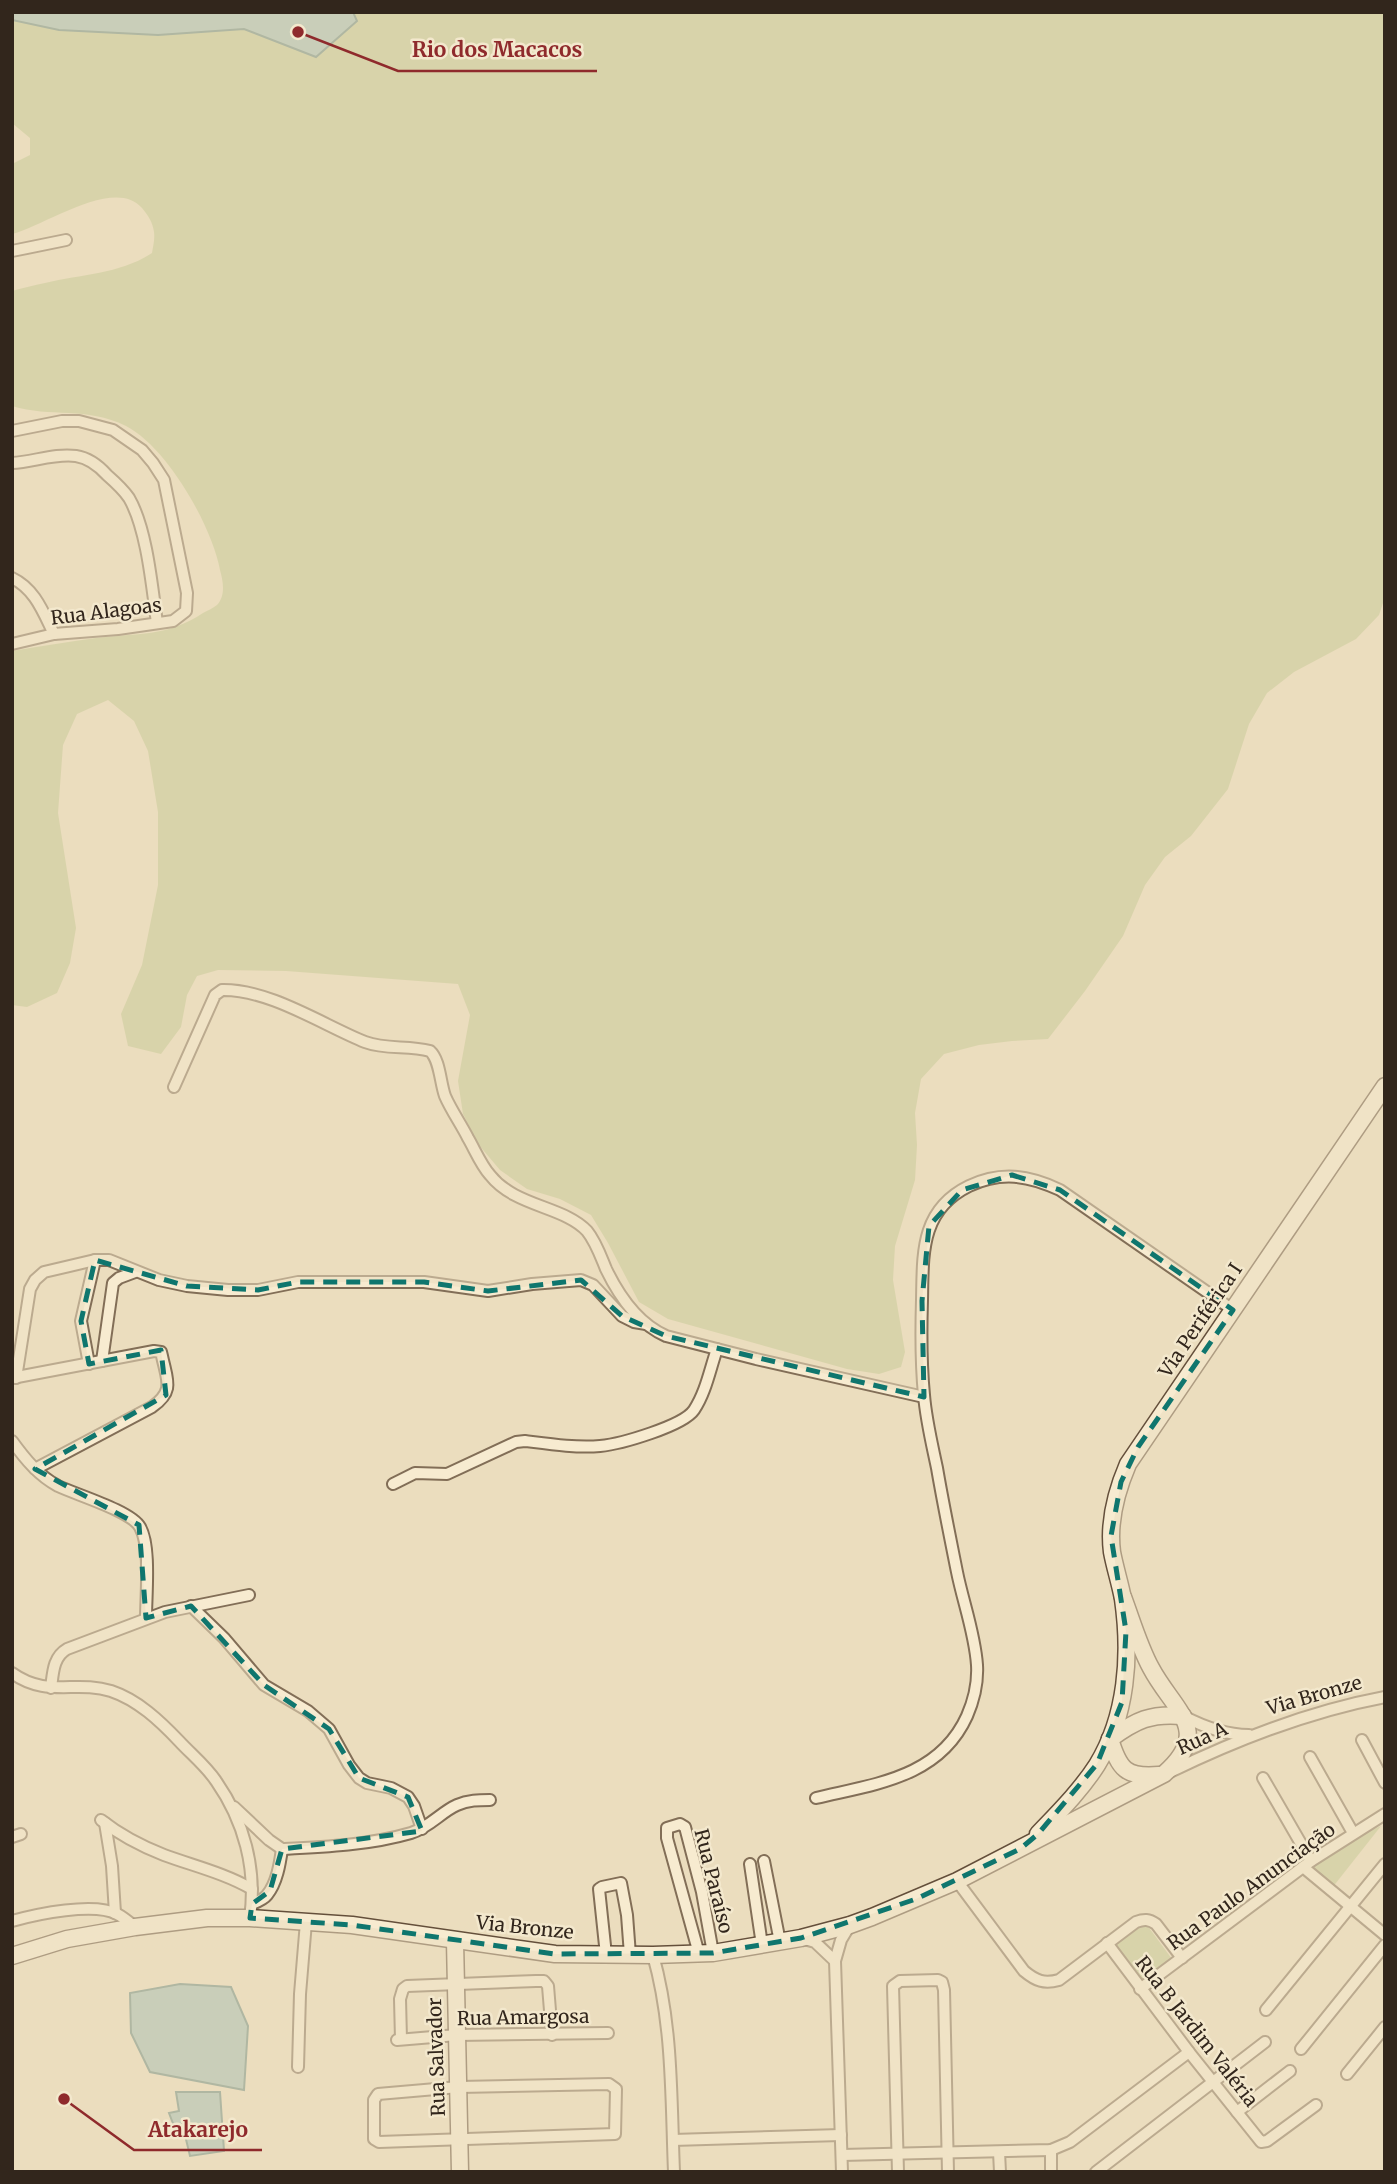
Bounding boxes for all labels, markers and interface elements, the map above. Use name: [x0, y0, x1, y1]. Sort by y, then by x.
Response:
callout: Rio dos Macacos: [398, 29, 597, 71]
text: Rio dos Macacos: [412, 36, 582, 63]
street label: Rua Alagoas: [49, 592, 163, 630]
street label: Via Periférica I: [1152, 1258, 1247, 1383]
street label: Via Bronze: [1263, 1670, 1364, 1720]
street label: Rua A: [1173, 1716, 1232, 1760]
street label: Rua Paulo Anunciação: [1162, 1817, 1340, 1955]
street label: Rua Paraíso: [689, 1826, 739, 1936]
street label: Via Bronze: [474, 1910, 575, 1944]
street label: Rua B Jardim Valéria: [1131, 1951, 1263, 2111]
street label: Rua Salvador: [422, 1997, 450, 2117]
street label: Rua Amargosa: [457, 2004, 589, 2030]
callout: Atakarejo: [134, 2108, 262, 2150]
text: Atakarejo: [147, 2116, 248, 2143]

